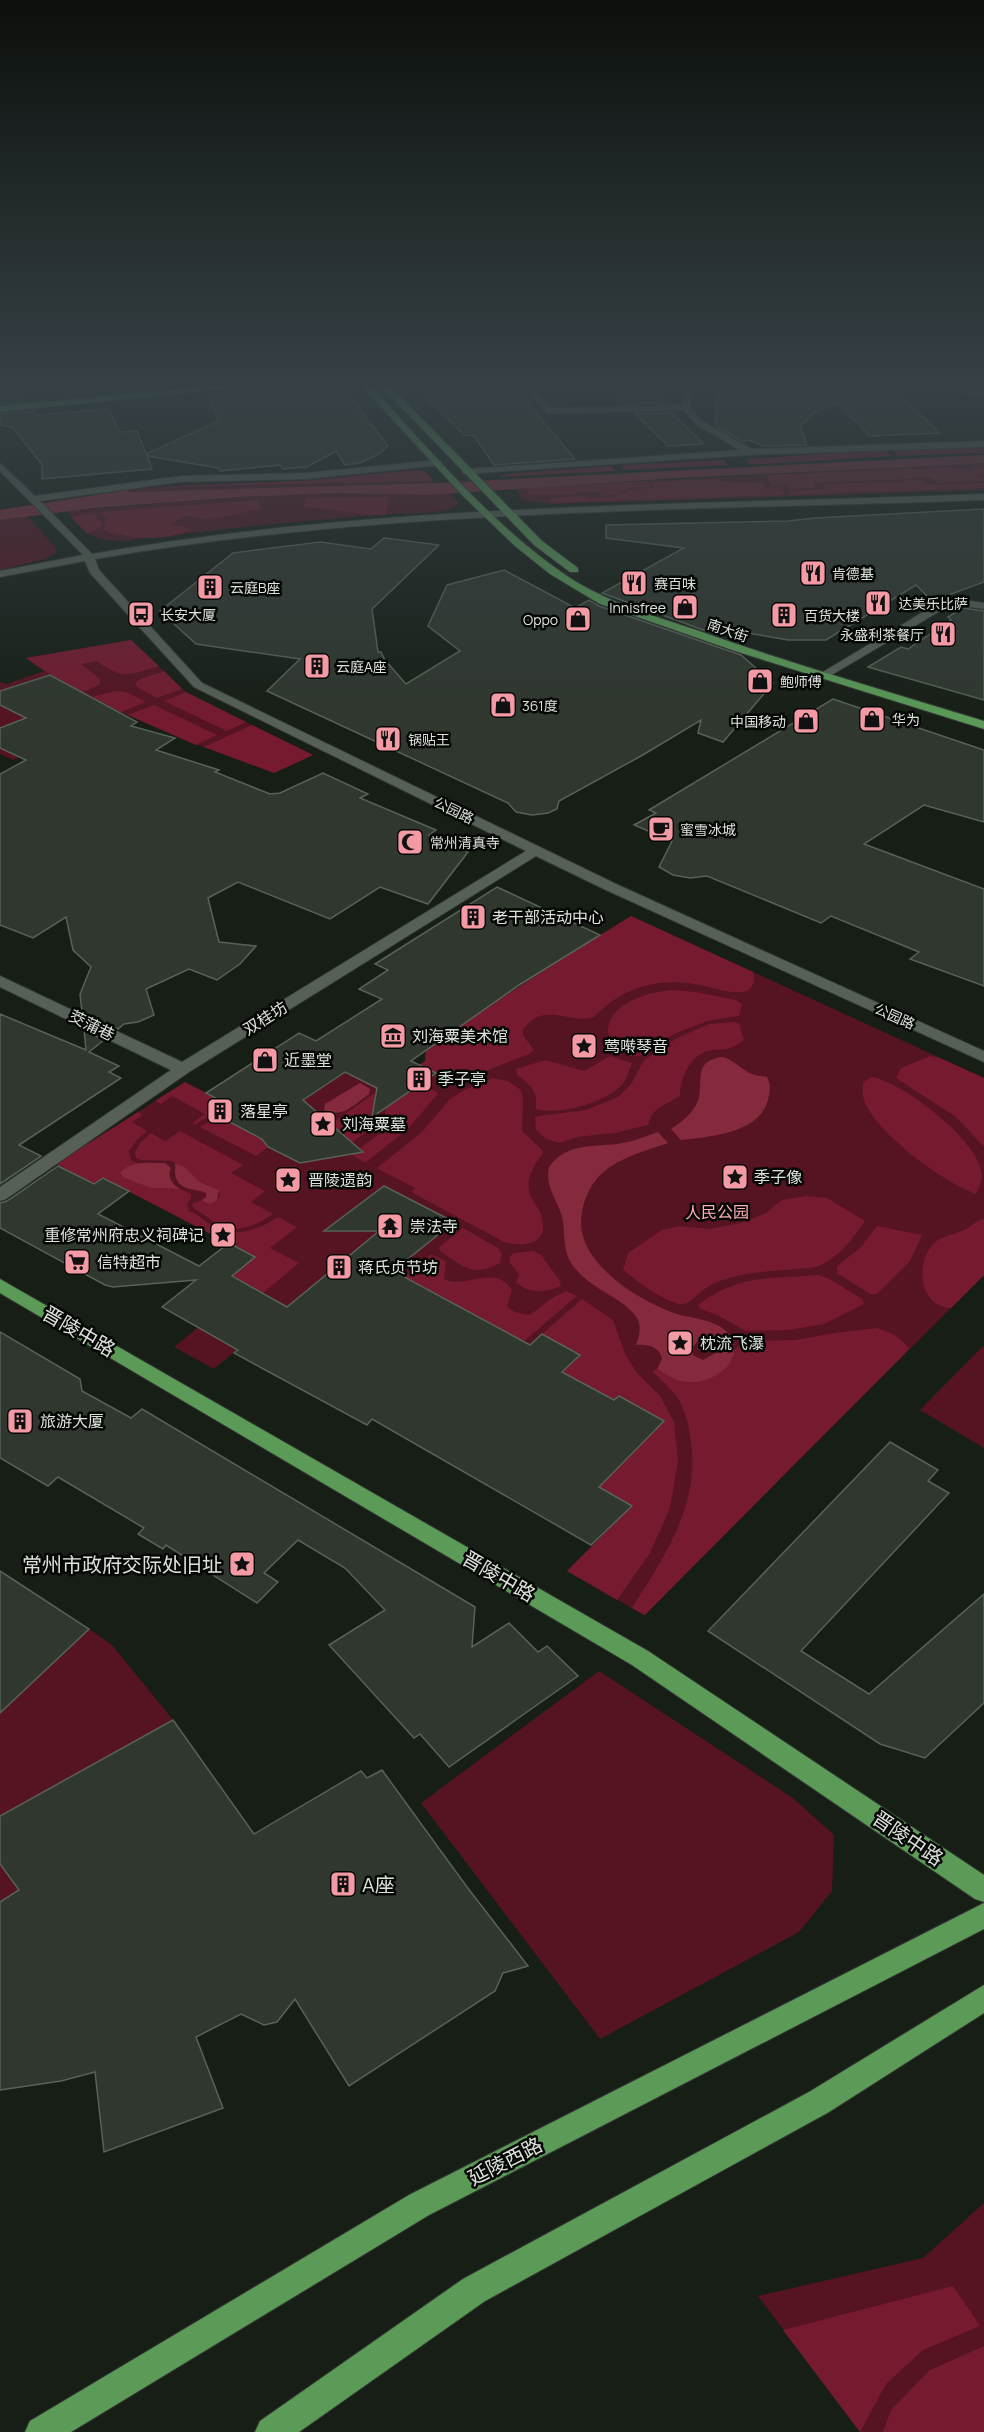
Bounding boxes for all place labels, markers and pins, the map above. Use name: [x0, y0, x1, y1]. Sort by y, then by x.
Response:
restaurant icon: 肯德基: [798, 558, 828, 588]
place label: 肯德基: [832, 564, 874, 583]
restaurant icon: 赛百味: [619, 568, 649, 598]
building icon: 云庭B座: [195, 572, 225, 602]
place label: 赛百味: [654, 574, 696, 593]
place label: 云庭B座: [230, 578, 281, 597]
restaurant icon: 达美乐比萨: [863, 588, 893, 618]
shop icon: Innisfree: [670, 592, 700, 622]
place label: 达美乐比萨: [898, 594, 968, 613]
place label: Innisfree: [609, 598, 666, 617]
bus stop icon: 长安大厦: [126, 599, 156, 629]
building icon: 百货大楼: [769, 600, 799, 630]
shop icon: Oppo: [563, 604, 593, 634]
place label: 长安大厦: [160, 605, 216, 624]
place label: 百货大楼: [804, 606, 860, 625]
place label: Oppo: [523, 610, 558, 629]
restaurant icon: 永盛利茶餐厅: [928, 619, 958, 649]
place label: 永盛利茶餐厅: [840, 625, 924, 644]
building icon: 云庭A座: [302, 651, 332, 681]
place label: 云庭A座: [336, 657, 387, 676]
shop icon: 鲍师傅: [745, 666, 775, 696]
place label: 鲍师傅: [780, 672, 822, 691]
shop icon: 361度: [488, 690, 518, 720]
place label: 361度: [522, 696, 558, 715]
shop icon: 华为: [857, 704, 887, 734]
shop icon: 中国移动: [791, 706, 821, 736]
place label: 华为: [892, 710, 920, 729]
place label: 中国移动: [730, 712, 786, 731]
restaurant icon: 锅贴王: [373, 724, 403, 754]
place label: 锅贴王: [408, 730, 450, 749]
cafe icon: 蜜雪冰城: [646, 814, 676, 844]
place label: 蜜雪冰城: [680, 820, 736, 839]
mosque icon: 常州清真寺: [395, 827, 425, 857]
place label: 常州清真寺: [430, 833, 500, 852]
building icon: 老干部活动中心: [458, 902, 488, 932]
place label: 老干部活动中心: [492, 906, 604, 928]
museum icon: 刘海粟美术馆: [378, 1021, 408, 1051]
place label: 刘海粟美术馆: [412, 1025, 508, 1047]
place icon: 莺啭琴音: [569, 1031, 599, 1061]
place label: 莺啭琴音: [604, 1035, 668, 1057]
shop icon: 近墨堂: [250, 1045, 280, 1075]
place label: 近墨堂: [284, 1049, 332, 1071]
building icon: 季子亭: [404, 1064, 434, 1094]
place label: 季子亭: [438, 1068, 486, 1090]
building icon: 落星亭: [205, 1096, 235, 1126]
place label: 落星亭: [240, 1100, 288, 1122]
place icon: 刘海粟墓: [308, 1109, 338, 1139]
place label: 刘海粟墓: [342, 1113, 406, 1135]
place icon: 季子像: [720, 1162, 750, 1192]
place icon: 晋陵遗韵: [273, 1165, 303, 1195]
place label: 季子像: [754, 1166, 802, 1188]
place label: 晋陵遗韵: [308, 1169, 372, 1191]
temple icon: 崇法寺: [375, 1211, 405, 1241]
place label: 崇法寺: [410, 1215, 458, 1237]
place icon: 重修常州府忠义祠碑记: [208, 1220, 238, 1250]
place label: 重修常州府忠义祠碑记: [44, 1224, 204, 1246]
supermarket icon: 信特超市: [62, 1247, 92, 1277]
place label: 信特超市: [97, 1251, 161, 1273]
building icon: 蒋氏贞节坊: [324, 1252, 354, 1282]
place label: 蒋氏贞节坊: [358, 1256, 438, 1278]
place icon: 枕流飞瀑: [665, 1328, 695, 1358]
place label: 枕流飞瀑: [700, 1332, 764, 1354]
building icon: 旅游大厦: [5, 1406, 35, 1436]
place label: 旅游大厦: [40, 1410, 104, 1432]
place icon: 常州市政府交际处旧址: [227, 1549, 257, 1579]
place label: 常州市政府交际处旧址: [22, 1551, 222, 1578]
building icon: A座: [328, 1869, 358, 1899]
place label: A座: [362, 1871, 395, 1898]

